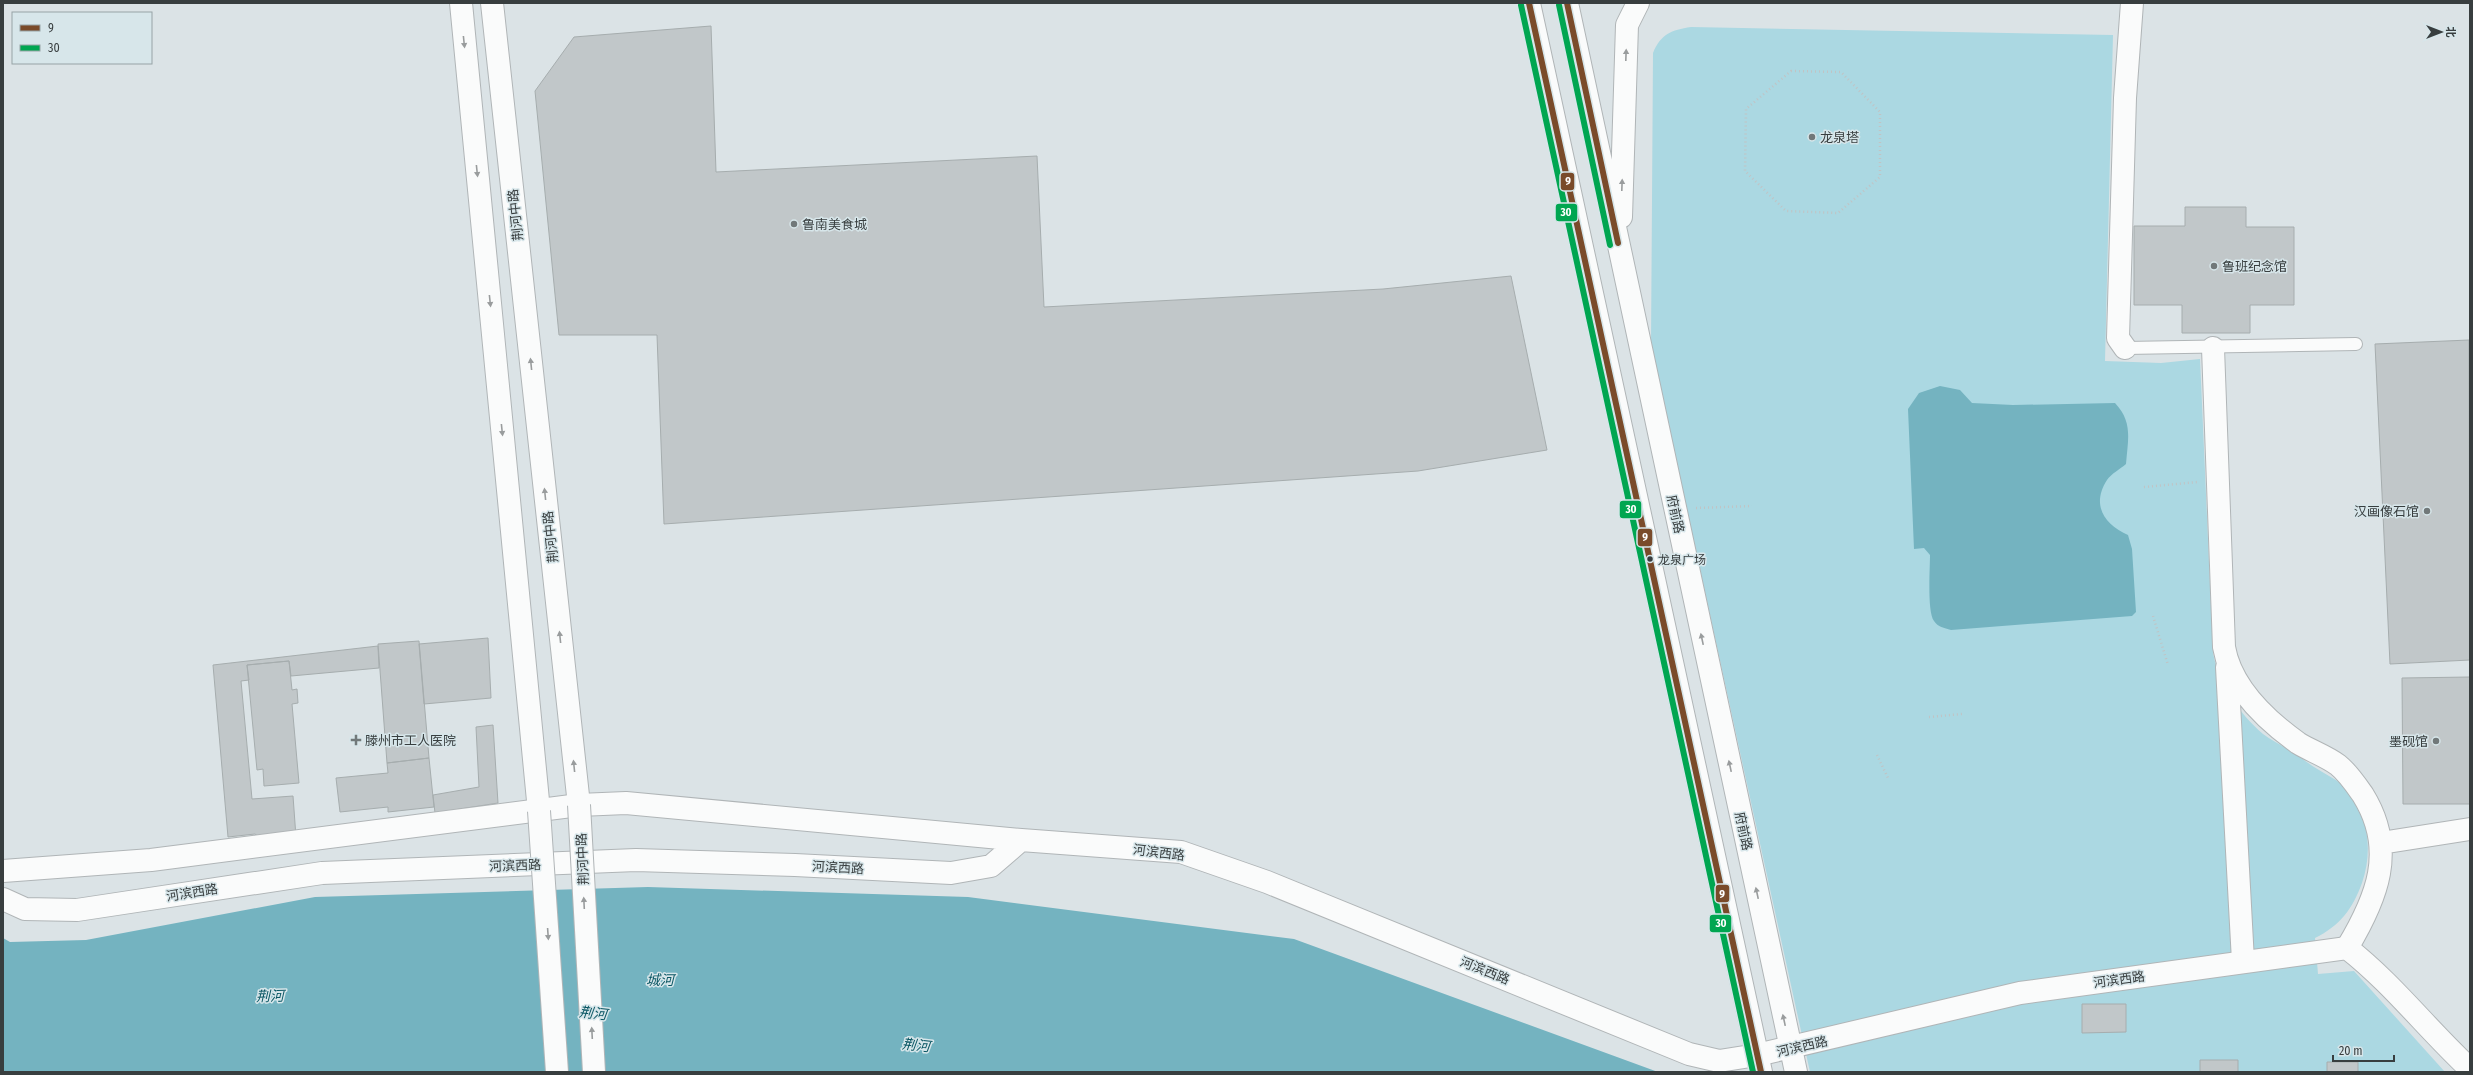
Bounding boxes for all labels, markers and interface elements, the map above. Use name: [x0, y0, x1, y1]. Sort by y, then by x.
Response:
legend: [12, 12, 152, 64]
north arrow: [2421, 12, 2461, 52]
text: 9: [48, 21, 54, 35]
text: 北: [2444, 27, 2457, 38]
one-way arrow: [461, 36, 468, 48]
text: 30: [48, 41, 60, 55]
one-way arrow: [1623, 49, 1630, 61]
place label: 龙泉塔: [1820, 130, 1859, 145]
marker: 龙泉塔: [1807, 132, 1817, 142]
one-way arrow: [474, 165, 480, 177]
line badge: 9: [1560, 172, 1575, 191]
text: 9: [1565, 175, 1571, 188]
one-way arrow: [1619, 178, 1625, 191]
street label: 荆河中路: [505, 188, 526, 242]
line badge: 30: [1555, 203, 1578, 222]
text: 30: [1559, 206, 1572, 219]
place label: 鲁南美食城: [802, 217, 867, 232]
marker: 鲁南美食城: [789, 219, 799, 229]
place label: 鲁班纪念馆: [2222, 259, 2287, 274]
marker: 鲁班纪念馆: [2209, 261, 2219, 271]
one-way arrow: [486, 295, 493, 307]
one-way arrow: [528, 358, 534, 371]
one-way arrow: [499, 424, 505, 436]
one-way arrow: [542, 488, 548, 500]
street label: 府前路: [1664, 493, 1687, 535]
line badge: 30: [1619, 500, 1642, 519]
text: 30: [1624, 503, 1637, 516]
place label: 汉画像石馆: [2354, 504, 2419, 519]
marker: 汉画像石馆: [2422, 506, 2432, 516]
street label: 荆河中路: [540, 510, 561, 564]
line badge: 9: [1637, 528, 1653, 547]
text: 9: [1642, 531, 1648, 544]
place label: 龙泉广场: [1658, 553, 1706, 567]
marker: 龙泉广场: [1645, 554, 1655, 564]
one-way arrow: [557, 631, 564, 643]
one-way arrow: [1699, 633, 1705, 645]
place label: 滕州市工人医院: [365, 733, 456, 748]
marker: 滕州市工人医院: [350, 734, 362, 746]
place label: 墨砚馆: [2389, 734, 2428, 749]
marker: 墨砚馆: [2431, 736, 2441, 746]
one-way arrow: [571, 760, 578, 772]
one-way arrow: [1726, 760, 1732, 772]
street label: 府前路: [1732, 810, 1755, 852]
street label: 荆河中路: [574, 833, 591, 885]
street label: 河滨西路: [1132, 842, 1186, 863]
street label: 河滨西路: [489, 857, 541, 874]
street label: 河滨西路: [812, 859, 864, 876]
street label: 河滨西路: [165, 881, 219, 904]
line badge: 9: [1715, 884, 1730, 903]
one-way arrow: [1754, 887, 1760, 899]
text: 9: [1719, 888, 1725, 901]
one-way arrow: [581, 897, 588, 909]
line badge: 30: [1709, 914, 1732, 933]
text: 30: [1714, 917, 1727, 930]
one-way arrow: [544, 928, 551, 940]
street label: 河滨西路: [1458, 954, 1512, 987]
street label: 河滨西路: [2092, 968, 2146, 991]
water label: 城河: [646, 972, 677, 989]
water label: 荆河: [256, 988, 287, 1005]
water label: 荆河: [578, 1004, 611, 1024]
one-way arrow: [1781, 1014, 1787, 1026]
one-way arrow: [588, 1027, 595, 1039]
street label: 河滨西路: [1775, 1033, 1829, 1060]
water label: 荆河: [901, 1036, 934, 1056]
scale bar: [2333, 1037, 2394, 1063]
text: 20 m: [2339, 1044, 2363, 1058]

